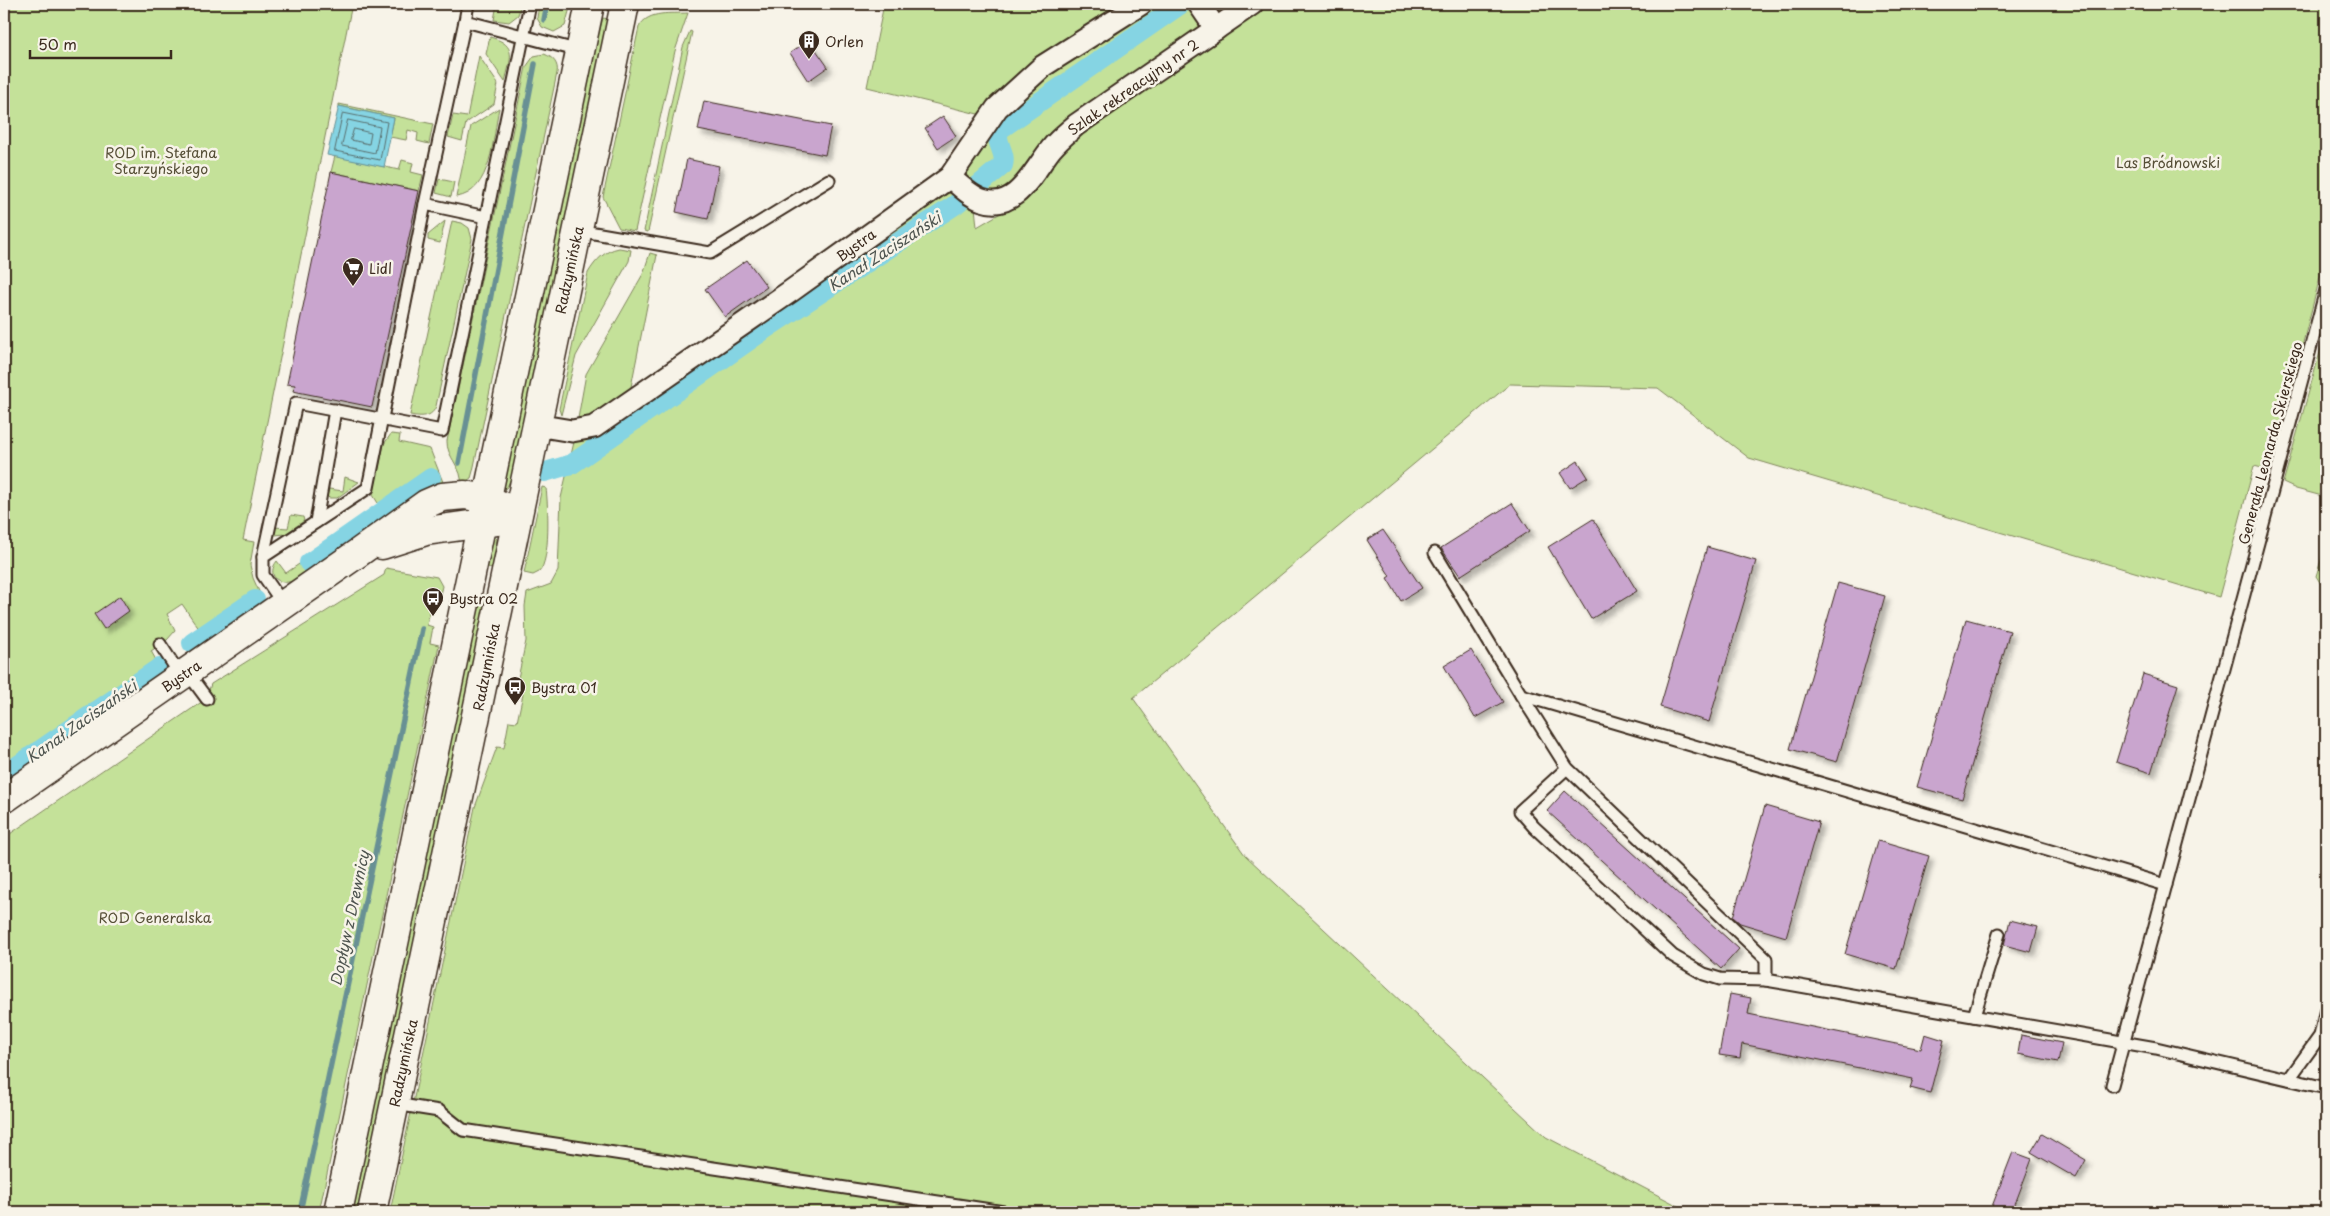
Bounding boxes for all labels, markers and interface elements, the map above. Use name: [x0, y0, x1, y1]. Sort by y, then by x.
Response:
scale bar: [30, 28, 171, 60]
building icon: Orlen: [797, 29, 821, 60]
place label: Orlen: [825, 31, 864, 52]
text: 50 m: [38, 32, 77, 55]
street label: Szlak rekreacyjny nr 2: [1063, 34, 1203, 140]
park label: ROD im. Stefana Starzyńskiego: [105, 142, 217, 179]
park label: Las Bródnowski: [2116, 152, 2220, 173]
water label: Kanał Zaciszański: [823, 204, 947, 296]
street label: Bystra: [832, 223, 881, 267]
street label: Radzymińska: [549, 224, 589, 316]
supermarket icon: Lidl: [341, 256, 365, 287]
place label: Lidl: [369, 258, 392, 279]
street label: Generała Leonarda Skierskiego: [2233, 339, 2307, 547]
bus stop icon: Bystra 02: [421, 586, 445, 617]
place label: Bystra 02: [449, 588, 518, 609]
street label: Radzymińska: [467, 621, 505, 713]
street label: Bystra: [157, 654, 206, 697]
water label: Kanał Zaciszański: [21, 673, 143, 768]
bus stop icon: Bystra 01: [503, 675, 527, 706]
place label: Bystra 01: [531, 677, 597, 698]
water label: Dopływ z Drewnicy: [323, 847, 375, 988]
park label: ROD Generalska: [98, 907, 212, 928]
street label: Radzymińska: [383, 1017, 423, 1109]

